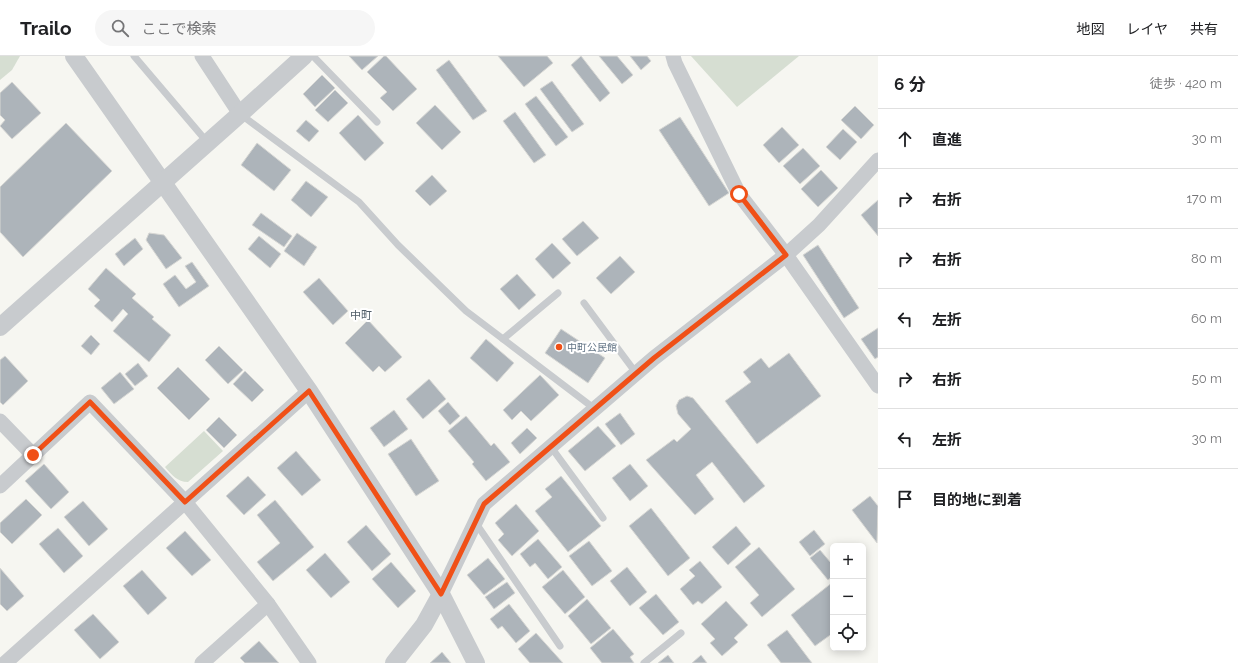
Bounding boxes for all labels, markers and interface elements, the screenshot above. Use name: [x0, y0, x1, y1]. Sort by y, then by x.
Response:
search box: [95, 10, 375, 46]
text: Trailo: [20, 17, 71, 39]
icon: search: [109, 17, 131, 39]
text: ここで検索: [141, 20, 216, 38]
text: 地図: [1076, 21, 1104, 37]
text: レイヤ: [1126, 21, 1168, 37]
text: 共有: [1190, 21, 1218, 37]
text: 6 分: [894, 74, 925, 94]
text: 徒歩 · 420 m: [1150, 76, 1222, 91]
icon: ahead: [894, 128, 916, 150]
text: 直進: [932, 131, 962, 149]
text: 30 m: [1192, 131, 1222, 146]
route start: [730, 185, 748, 203]
icon: right: [894, 188, 916, 210]
text: 右折: [932, 191, 962, 209]
text: 170 m: [1186, 191, 1222, 206]
icon: right: [894, 248, 916, 270]
text: 右折: [932, 251, 962, 269]
text: 80 m: [1191, 251, 1222, 266]
icon: left: [894, 308, 916, 330]
district label: 中町: [350, 309, 372, 322]
text: 左折: [932, 311, 962, 329]
text: 60 m: [1191, 311, 1222, 326]
marker: 中町公民館: [554, 342, 564, 352]
place label: 中町公民館: [567, 342, 617, 353]
icon: right: [894, 368, 916, 390]
text: 右折: [932, 371, 962, 389]
text: 50 m: [1192, 371, 1222, 386]
icon: left: [894, 428, 916, 450]
text: 左折: [932, 431, 962, 449]
text: 30 m: [1192, 431, 1222, 446]
route end: [24, 446, 42, 464]
icon: arrive: [894, 488, 916, 510]
text: 目的地に到着: [932, 491, 1022, 509]
map controls: [830, 543, 866, 651]
button: +: [830, 543, 866, 579]
button: −: [830, 579, 866, 615]
button: locate: [830, 615, 866, 651]

